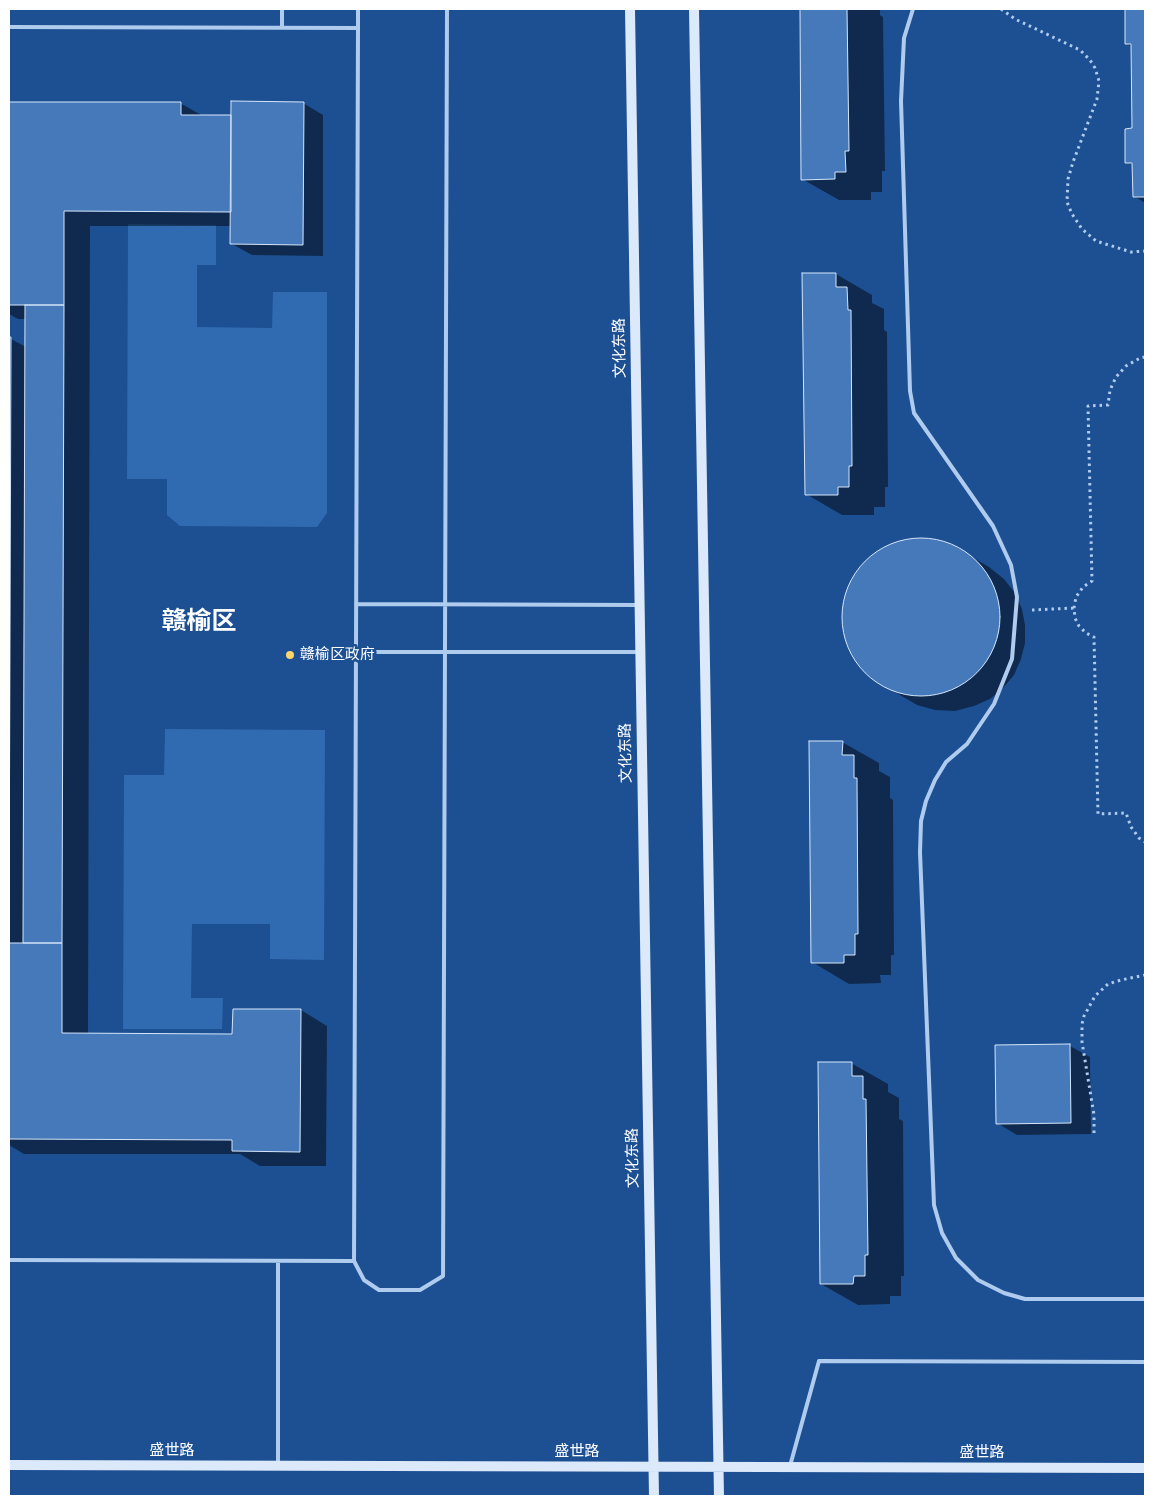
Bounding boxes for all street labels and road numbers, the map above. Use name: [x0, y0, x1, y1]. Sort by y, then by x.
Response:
street label: 文化东路: [610, 318, 630, 378]
street label: 文化东路: [616, 723, 636, 783]
street label: 文化东路: [623, 1128, 643, 1188]
street label: 盛世路: [150, 1442, 194, 1460]
street label: 盛世路: [555, 1443, 599, 1461]
street label: 盛世路: [960, 1444, 1004, 1462]

